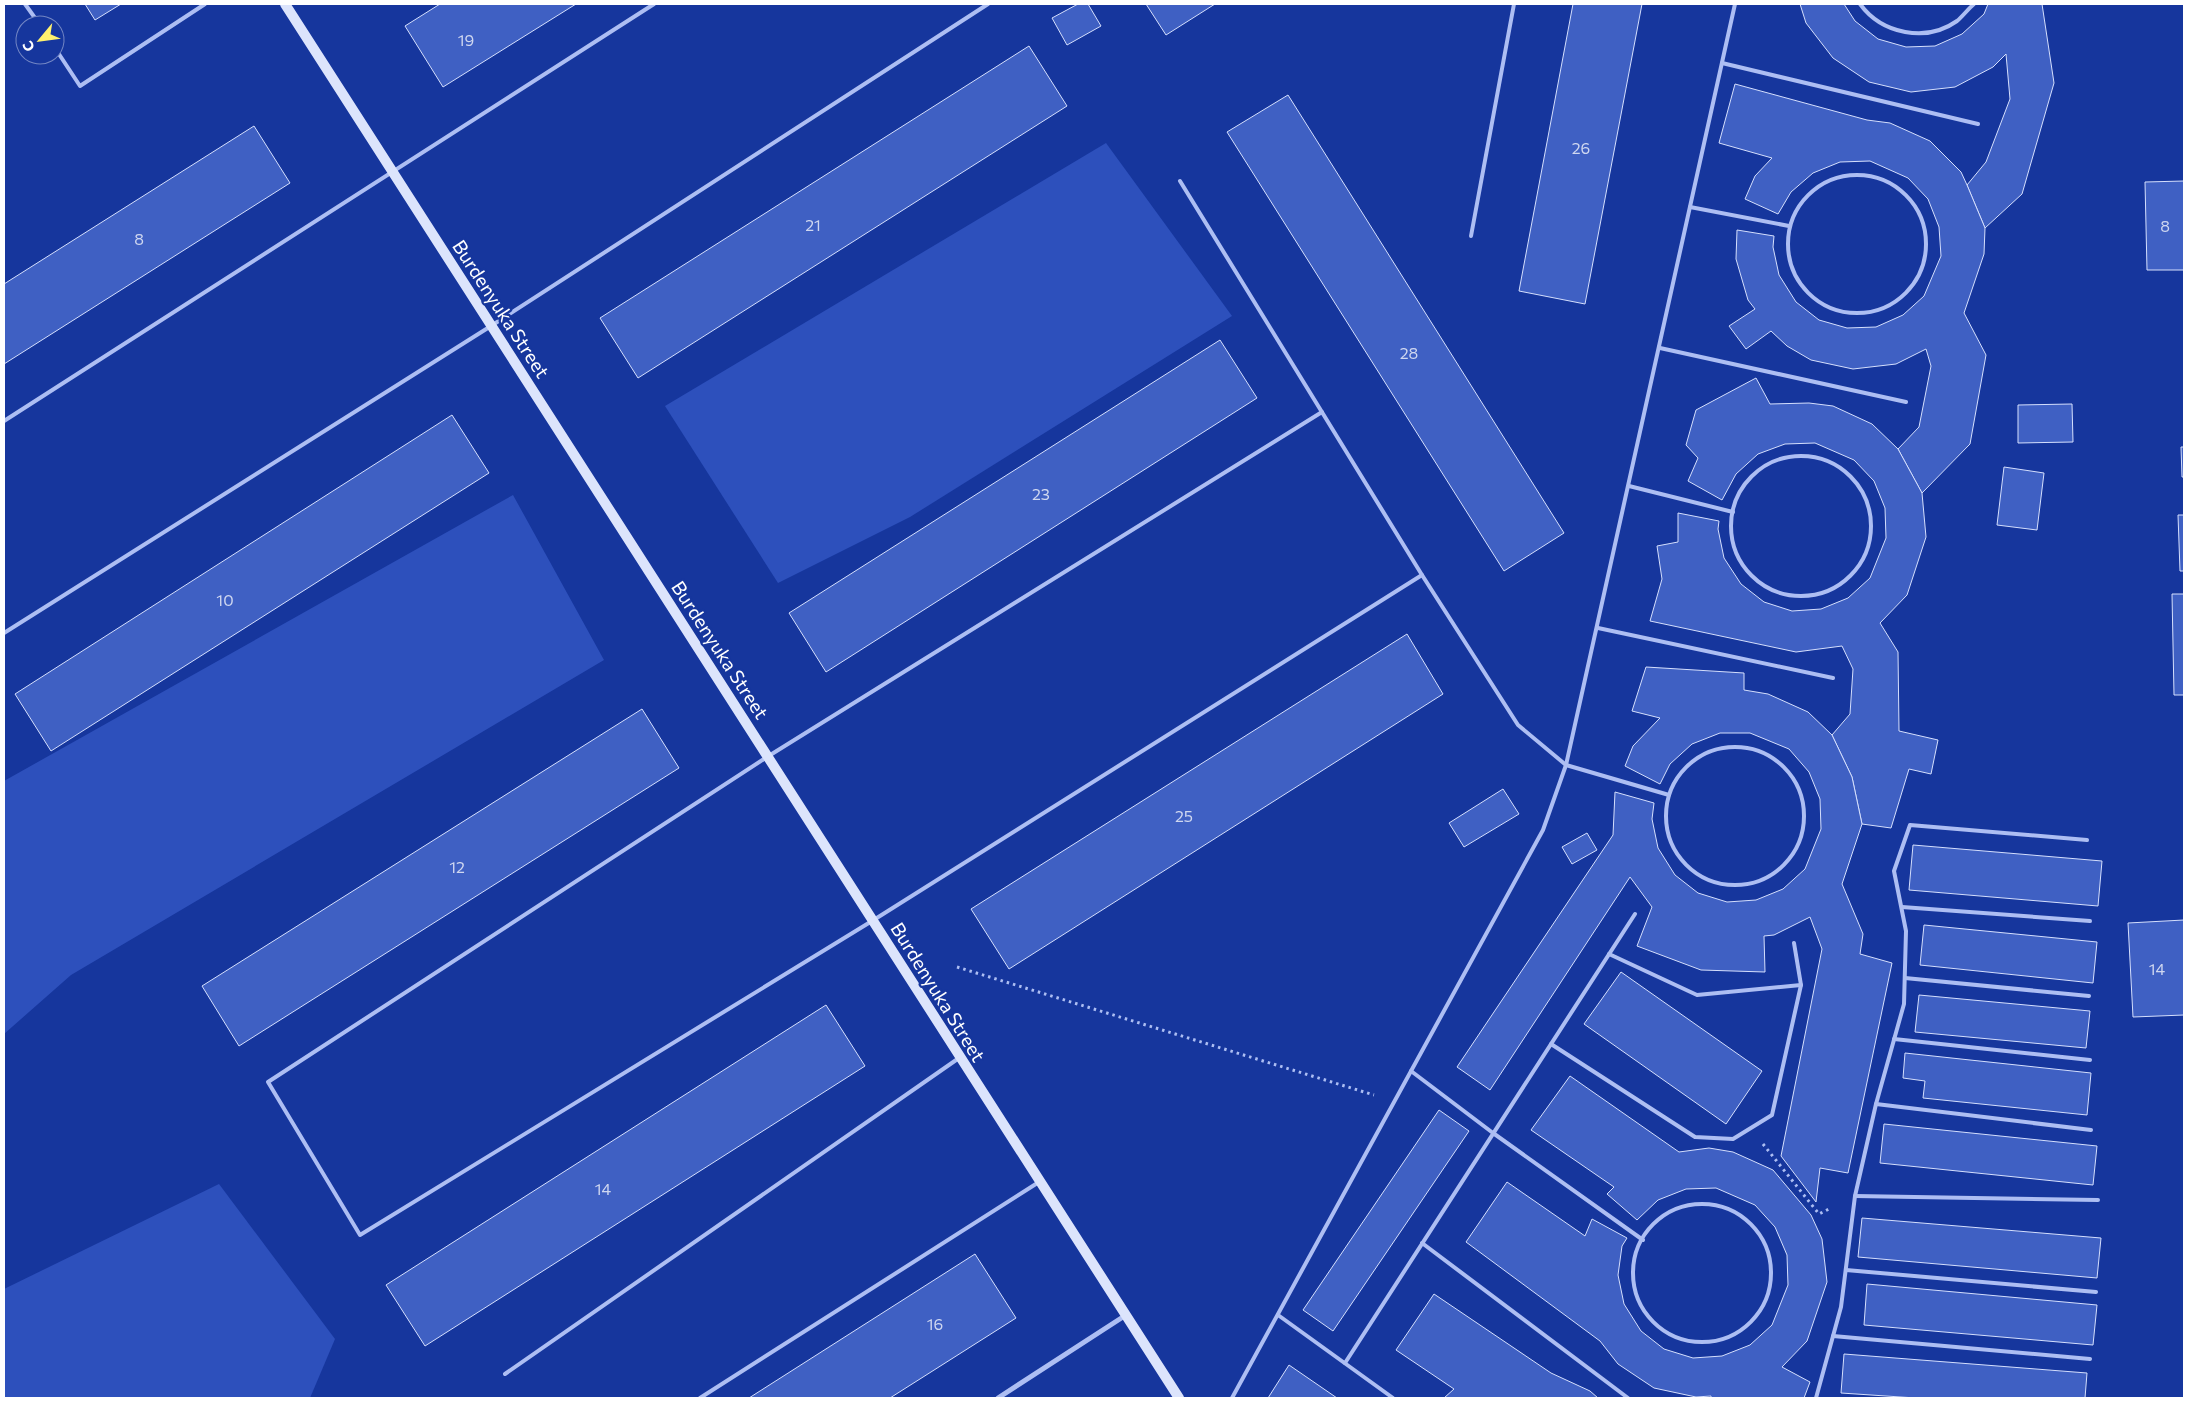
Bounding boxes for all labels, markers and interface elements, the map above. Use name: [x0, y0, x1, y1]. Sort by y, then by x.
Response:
north arrow: [15, 15, 65, 65]
house number: 19: [458, 30, 474, 49]
text: С: [18, 38, 38, 55]
house number: 26: [1572, 138, 1590, 157]
house number: 21: [805, 215, 821, 234]
house number: 8: [2160, 216, 2170, 235]
house number: 8: [134, 229, 144, 248]
street label: Burdenyuka Street: [448, 235, 555, 382]
house number: 28: [1400, 343, 1418, 362]
house number: 23: [1032, 484, 1050, 503]
street label: Burdenyuka Street: [667, 576, 774, 723]
house number: 10: [216, 590, 234, 609]
house number: 25: [1175, 806, 1193, 825]
house number: 12: [449, 857, 465, 876]
street label: Burdenyuka Street: [886, 918, 991, 1066]
house number: 14: [2149, 959, 2166, 978]
house number: 14: [595, 1179, 612, 1198]
house number: 16: [927, 1314, 943, 1333]

